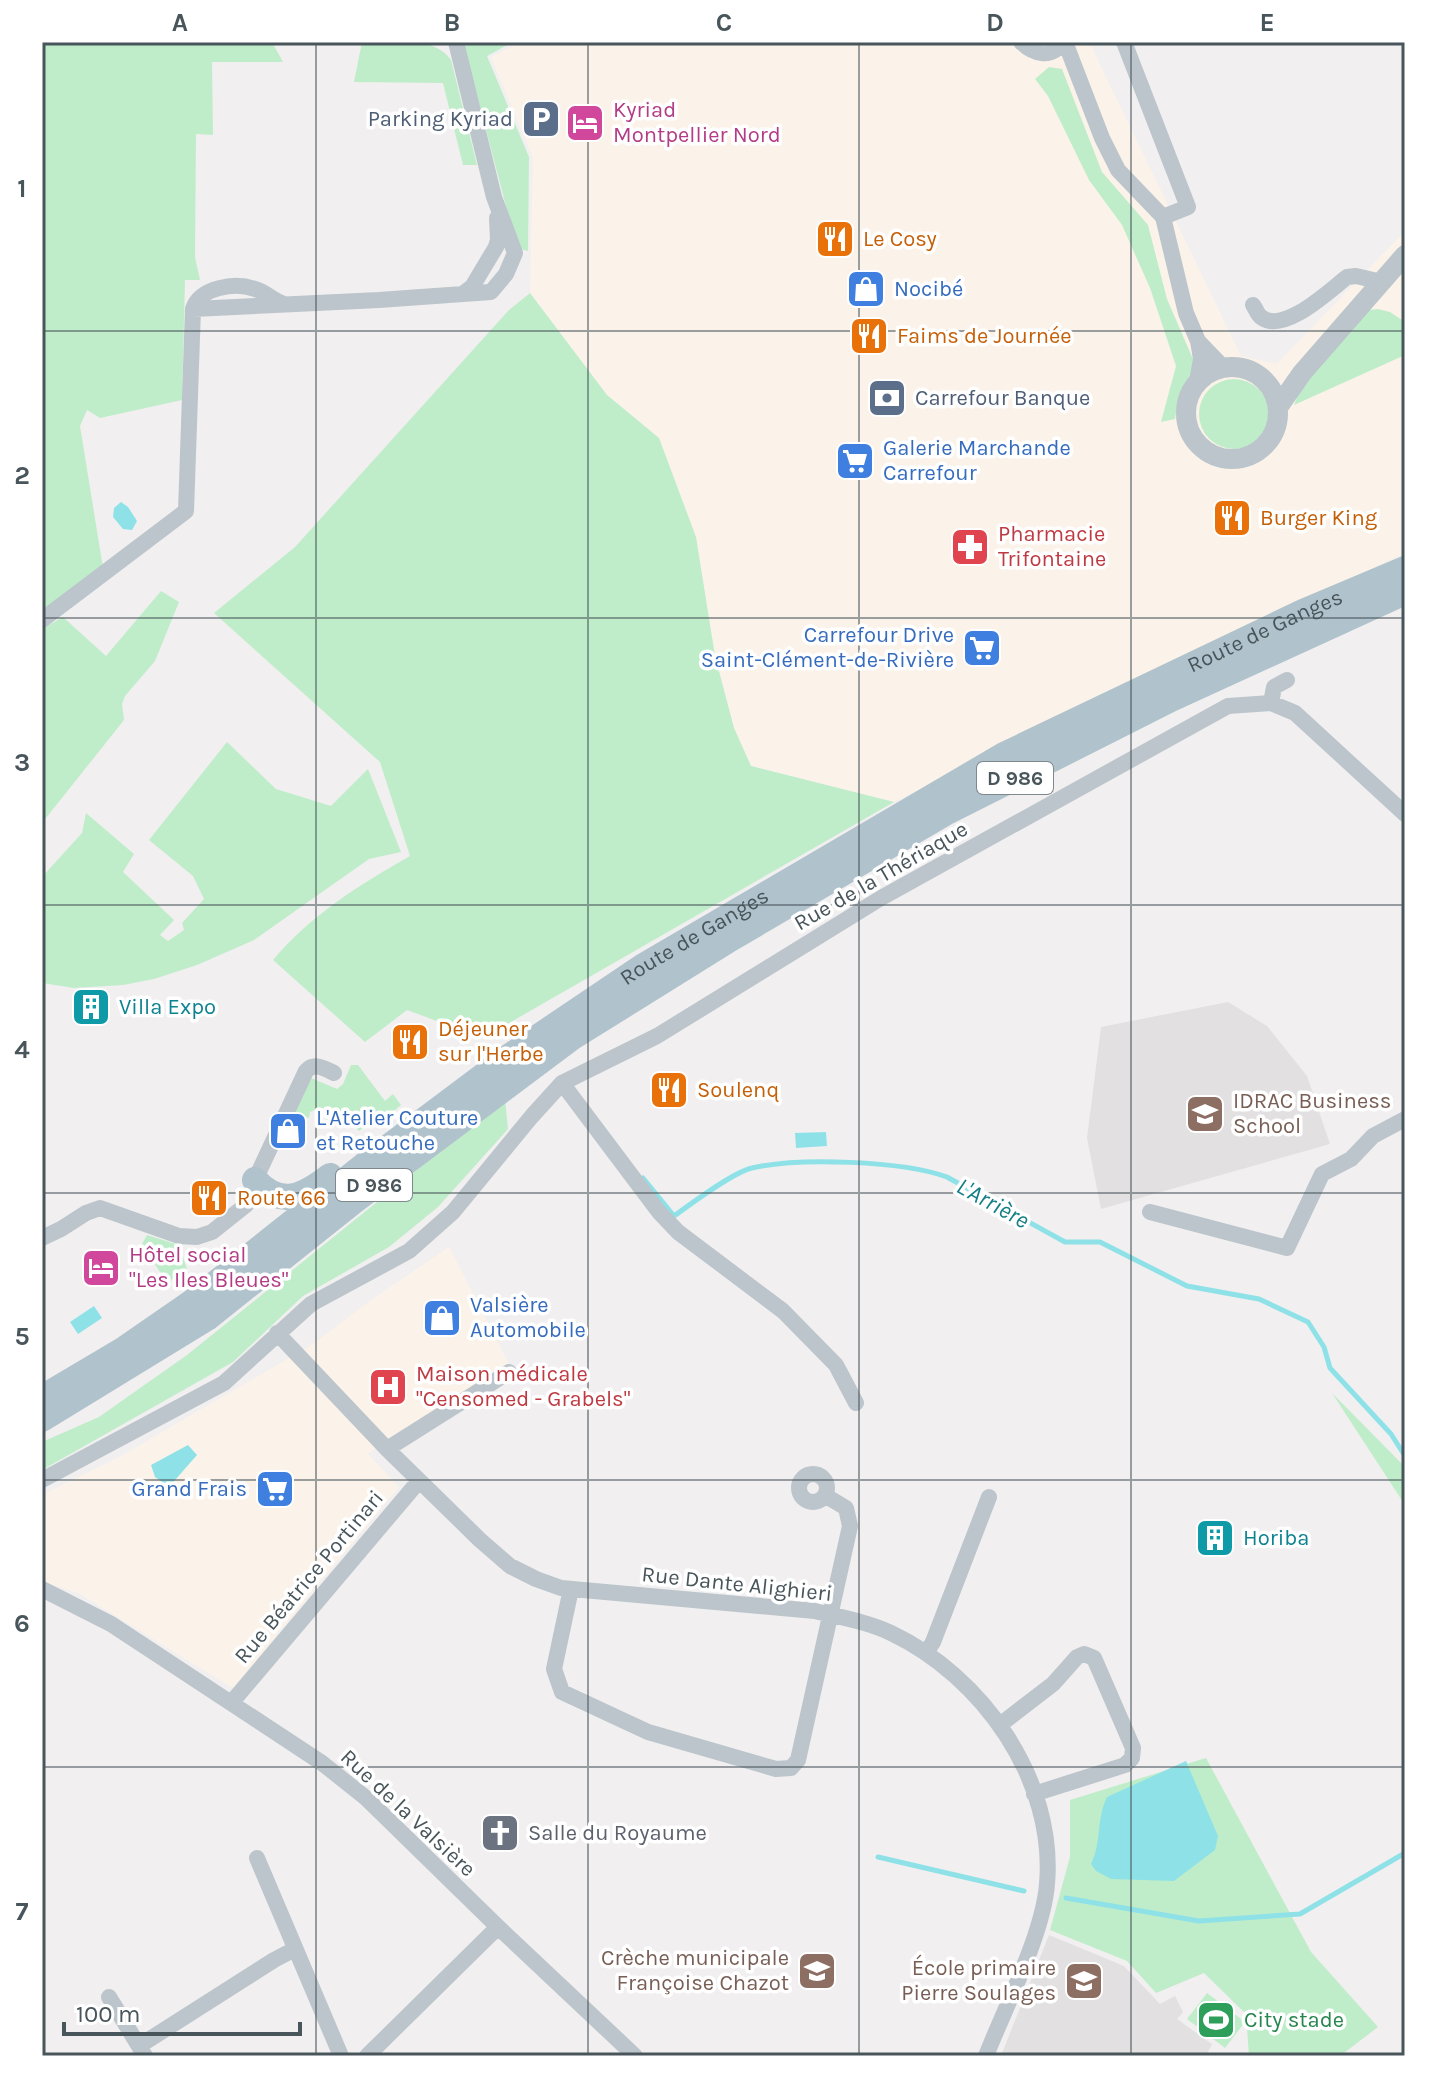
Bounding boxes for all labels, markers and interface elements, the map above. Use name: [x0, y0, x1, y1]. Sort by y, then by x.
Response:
text: A: [172, 7, 188, 38]
text: B: [444, 7, 460, 38]
text: C: [716, 7, 732, 38]
text: D: [986, 7, 1004, 38]
text: E: [1259, 7, 1275, 38]
place label: Kyriad Montpellier Nord: [613, 97, 781, 148]
parking icon: Parking Kyriad: [520, 98, 562, 140]
hotel icon: Kyriad Montpellier Nord: [564, 102, 606, 144]
place label: Parking Kyriad: [368, 106, 513, 132]
text: 1: [17, 173, 27, 204]
restaurant icon: Le Cosy: [814, 218, 856, 260]
place label: Le Cosy: [863, 226, 937, 252]
shop icon: Nocibé: [845, 268, 887, 310]
place label: Nocibé: [894, 276, 963, 302]
restaurant icon: Faims de Journée: [848, 315, 890, 357]
place label: Faims de Journée: [897, 323, 1072, 349]
bank icon: Carrefour Banque: [866, 377, 908, 419]
place label: Carrefour Banque: [915, 385, 1090, 411]
place label: Galerie Marchande Carrefour: [883, 435, 1071, 486]
supermarket icon: Galerie Marchande Carrefour: [834, 440, 876, 482]
text: 2: [14, 460, 30, 491]
restaurant icon: Burger King: [1211, 497, 1253, 539]
place label: Burger King: [1260, 505, 1378, 531]
place label: Pharmacie Trifontaine: [998, 521, 1106, 572]
pharmacy icon: Pharmacie Trifontaine: [949, 526, 991, 568]
street label: Route de Ganges: [1183, 584, 1346, 678]
place label: Carrefour Drive Saint-Clément-de-Rivière: [701, 622, 954, 673]
supermarket icon: Carrefour Drive Saint-Clément-de-Rivière: [961, 627, 1003, 669]
text: 3: [14, 747, 30, 778]
road number: D 986: [977, 762, 1053, 794]
street label: Rue de la Thériaque: [790, 816, 972, 936]
street label: Route de Ganges: [615, 883, 773, 991]
building icon: Villa Expo: [70, 986, 112, 1028]
place label: Villa Expo: [119, 994, 216, 1020]
place label: Déjeuner sur l'Herbe: [438, 1016, 544, 1067]
restaurant icon: Déjeuner sur l'Herbe: [389, 1021, 431, 1063]
text: 4: [14, 1034, 30, 1065]
restaurant icon: Soulenq: [648, 1069, 690, 1111]
place label: Soulenq: [697, 1077, 779, 1103]
place label: IDRAC Business School: [1233, 1088, 1391, 1139]
school or university icon: IDRAC Business School: [1184, 1093, 1226, 1135]
place label: L'Atelier Couture et Retouche: [316, 1105, 478, 1156]
shop icon: L'Atelier Couture et Retouche: [267, 1110, 309, 1152]
road number: D 986: [336, 1169, 412, 1201]
water label: L'Arrière: [952, 1172, 1034, 1234]
restaurant icon: Route 66: [188, 1177, 230, 1219]
place label: Route 66: [237, 1185, 326, 1211]
place label: Hôtel social "Les Iles Bleues": [129, 1242, 289, 1293]
hotel icon: Hôtel social "Les Iles Bleues": [80, 1247, 122, 1289]
place label: Valsière Automobile: [470, 1292, 586, 1343]
shop icon: Valsière Automobile: [421, 1297, 463, 1339]
text: 5: [14, 1321, 30, 1352]
place label: Maison médicale "Censomed - Grabels": [416, 1361, 631, 1412]
hospital icon: Maison médicale "Censomed - Grabels": [367, 1366, 409, 1408]
supermarket icon: Grand Frais: [254, 1468, 296, 1510]
place label: Grand Frais: [132, 1476, 247, 1502]
street label: Rue Béatrice Portinari: [229, 1485, 389, 1669]
building icon: Horiba: [1194, 1517, 1236, 1559]
place label: Horiba: [1243, 1525, 1309, 1551]
street label: Rue Dante Alighieri: [640, 1561, 834, 1607]
text: 6: [14, 1608, 30, 1639]
street label: Rue de la Valsière: [335, 1744, 481, 1882]
church icon: Salle du Royaume: [479, 1812, 521, 1854]
place label: Salle du Royaume: [528, 1820, 707, 1846]
text: 7: [16, 1896, 29, 1927]
place label: Crèche municipale Françoise Chazot: [601, 1945, 789, 1996]
school or university icon: Crèche municipale Françoise Chazot: [796, 1950, 838, 1992]
place label: École primaire Pierre Soulages: [901, 1954, 1056, 2006]
school or university icon: École primaire Pierre Soulages: [1063, 1960, 1105, 2002]
scale bar: [64, 1986, 300, 2036]
sports icon: City stade: [1195, 1999, 1237, 2041]
text: 100 m: [76, 2000, 141, 2028]
place label: City stade: [1244, 2007, 1344, 2033]

